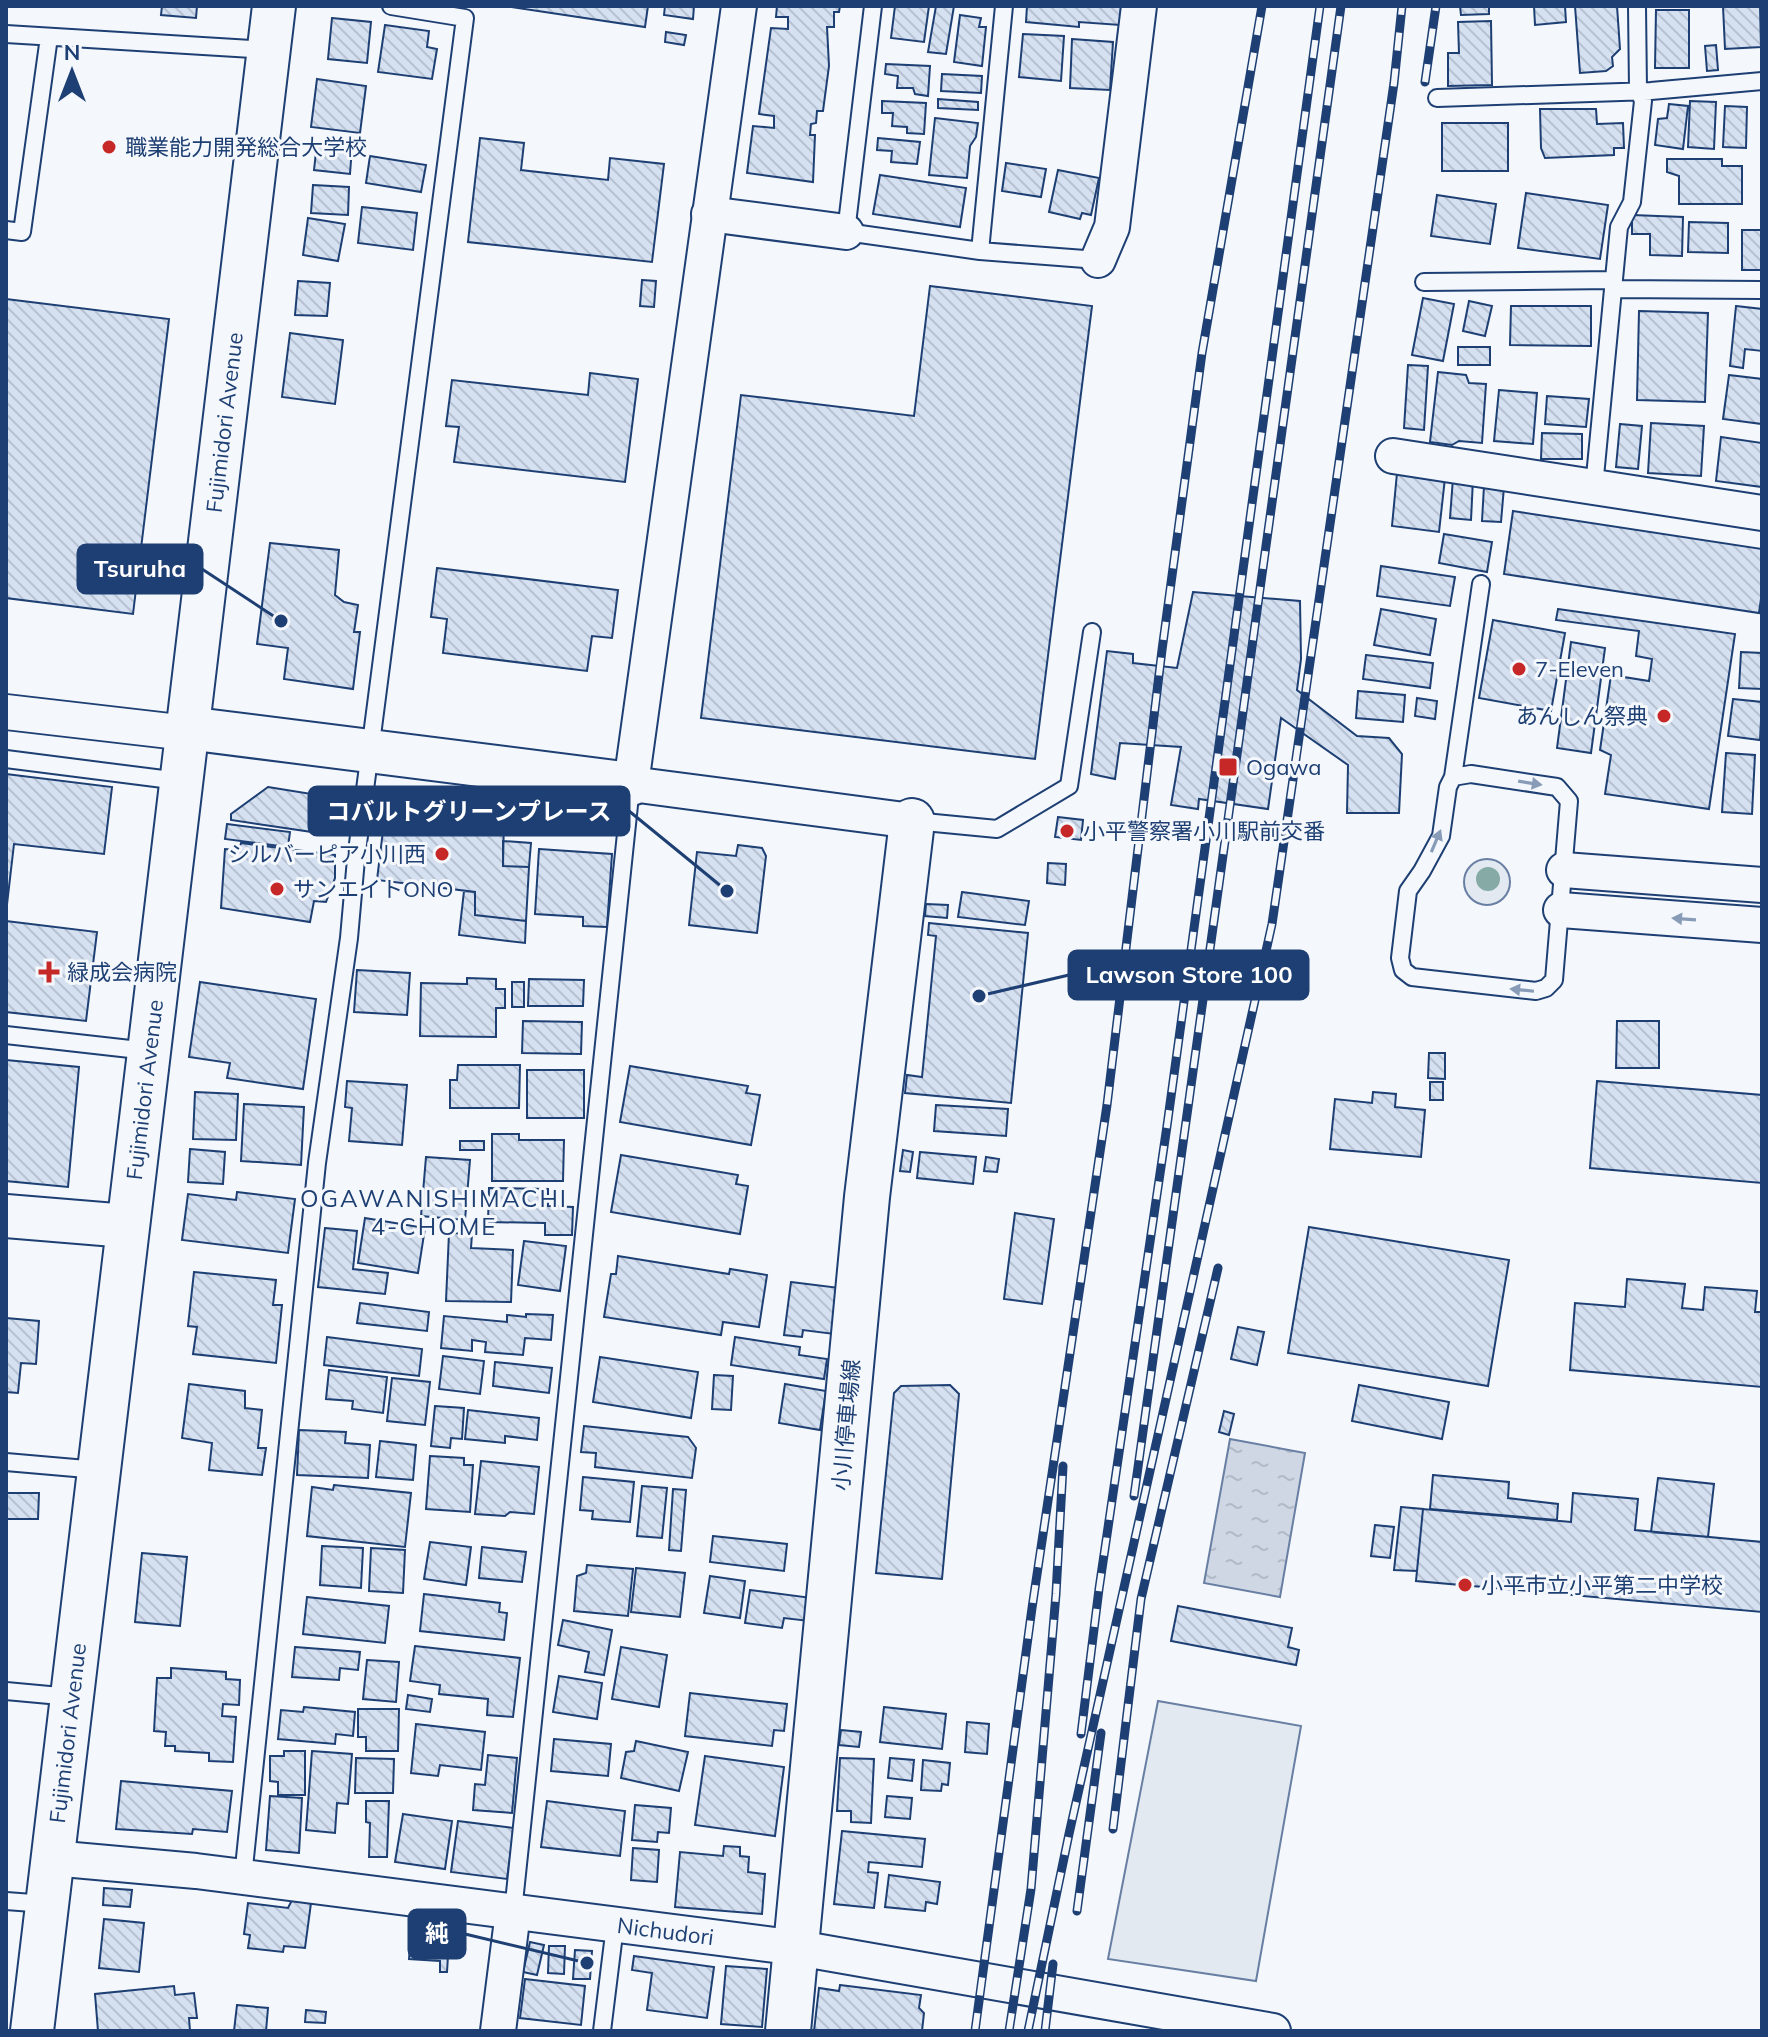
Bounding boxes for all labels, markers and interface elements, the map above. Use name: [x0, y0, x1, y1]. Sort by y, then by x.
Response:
north arrow: [32, 32, 112, 112]
text: N: [64, 38, 80, 66]
place label: 職業能力開発総合大学校: [125, 133, 367, 161]
marker: 職業能力開発総合大学校: [100, 138, 118, 156]
street label: Fujimidori Avenue: [200, 331, 249, 514]
callout: Tsuruha: [78, 545, 202, 593]
text: Tsuruha: [94, 553, 186, 583]
place label: 7-Eleven: [1535, 655, 1624, 683]
marker: 7-Eleven: [1510, 660, 1528, 678]
place label: あんしん祭典: [1516, 702, 1648, 730]
marker: あんしん祭典: [1655, 707, 1673, 725]
place label: Ogawa: [1246, 753, 1321, 781]
marker: Ogawa: [1217, 756, 1239, 778]
one-way arrow: [1517, 777, 1542, 790]
callout: コバルトグリーンプレース: [309, 787, 629, 835]
text: コバルトグリーンプレース: [327, 796, 611, 826]
place label: 小平警察署小川駅前交番: [1083, 817, 1325, 845]
marker: 小平警察署小川駅前交番: [1058, 822, 1076, 840]
one-way arrow: [1430, 830, 1443, 853]
place label: シルバーピア小川西: [228, 840, 426, 868]
marker: シルバーピア小川西: [433, 845, 451, 863]
place label: サンエイトONO: [293, 875, 453, 903]
marker: サンエイトONO: [268, 880, 286, 898]
one-way arrow: [1671, 912, 1696, 925]
callout: Lawson Store 100: [1069, 951, 1308, 999]
place label: 緑成会病院: [67, 958, 177, 986]
text: Lawson Store 100: [1085, 959, 1293, 989]
marker: 緑成会病院: [38, 961, 60, 983]
one-way arrow: [1509, 983, 1534, 996]
street label: Fujimidori Avenue: [120, 998, 169, 1181]
district label: OGAWANISHIMACHI 4-CHOME: [300, 1183, 568, 1241]
street label: 小川停車場線: [826, 1358, 866, 1492]
place label: 小平市立小平第二中学校: [1481, 1571, 1723, 1599]
marker: 小平市立小平第二中学校: [1456, 1576, 1474, 1594]
street label: Fujimidori Avenue: [43, 1641, 92, 1825]
callout: 純: [409, 1910, 465, 1958]
street label: Nichudori: [616, 1911, 716, 1951]
text: 純: [425, 1918, 449, 1948]

